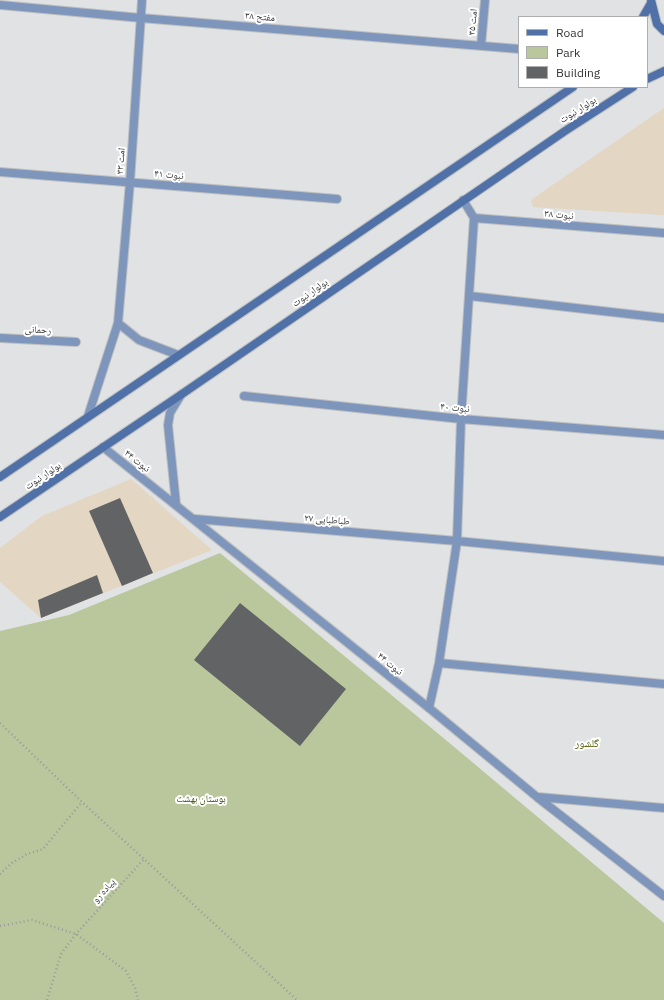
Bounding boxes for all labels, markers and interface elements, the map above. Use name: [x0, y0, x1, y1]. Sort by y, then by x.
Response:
street label: امت ۳۵: [466, 8, 480, 36]
street label: مفتح ۳۸: [245, 10, 275, 24]
legend: [518, 16, 648, 88]
text: Road: [556, 25, 584, 40]
text: Park: [556, 45, 580, 60]
text: Building: [556, 65, 600, 80]
street label: بولوار نبوت: [557, 94, 599, 126]
street label: امت ۳۳: [114, 147, 128, 175]
street label: نبوت ۴۱: [154, 168, 184, 182]
street label: نبوت ۳۸: [544, 208, 574, 222]
street label: بولوار نبوت: [290, 276, 330, 310]
street label: رحمانی: [24, 323, 52, 337]
street label: نبوت ۴۰: [440, 401, 470, 415]
street label: نبوت ۴۴: [122, 447, 152, 475]
street label: بولوار نبوت: [23, 460, 63, 492]
street label: طباطبایی ۲۷: [304, 512, 350, 528]
street label: نبوت ۴۴: [375, 650, 405, 678]
district label: گلشور: [575, 737, 599, 751]
park label: بوستان بهشت: [176, 793, 226, 805]
street label: پیاده رو: [90, 876, 118, 906]

